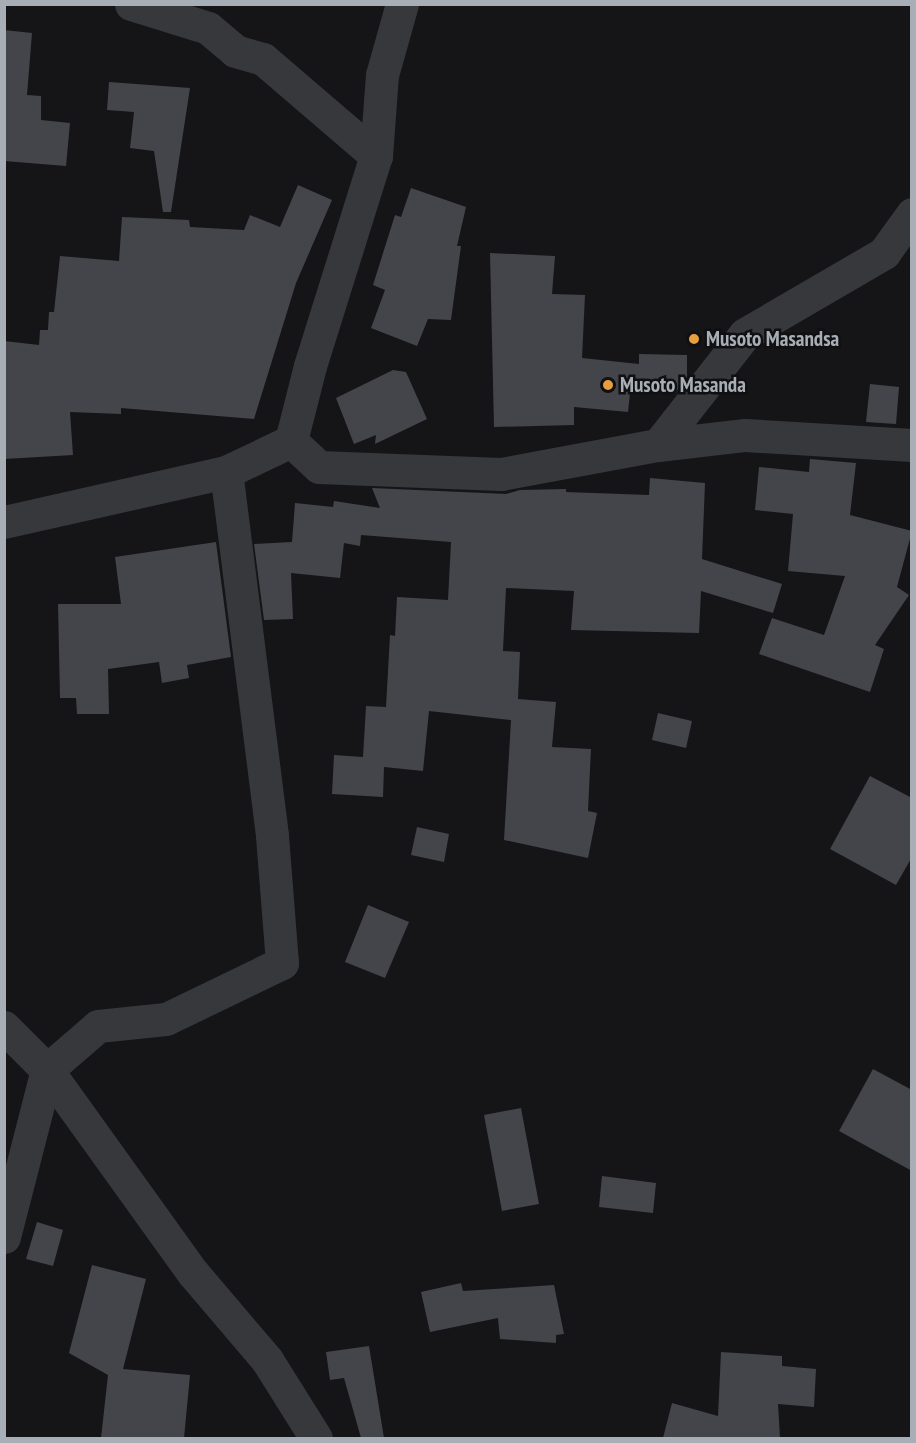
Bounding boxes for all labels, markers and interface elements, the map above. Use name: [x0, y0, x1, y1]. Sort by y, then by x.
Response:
place label: Musoto Masandsa: [706, 326, 839, 352]
marker: Musoto Masandsa: [687, 332, 701, 346]
place label: Musoto Masanda: [620, 372, 746, 398]
marker: Musoto Masanda: [601, 378, 615, 392]

